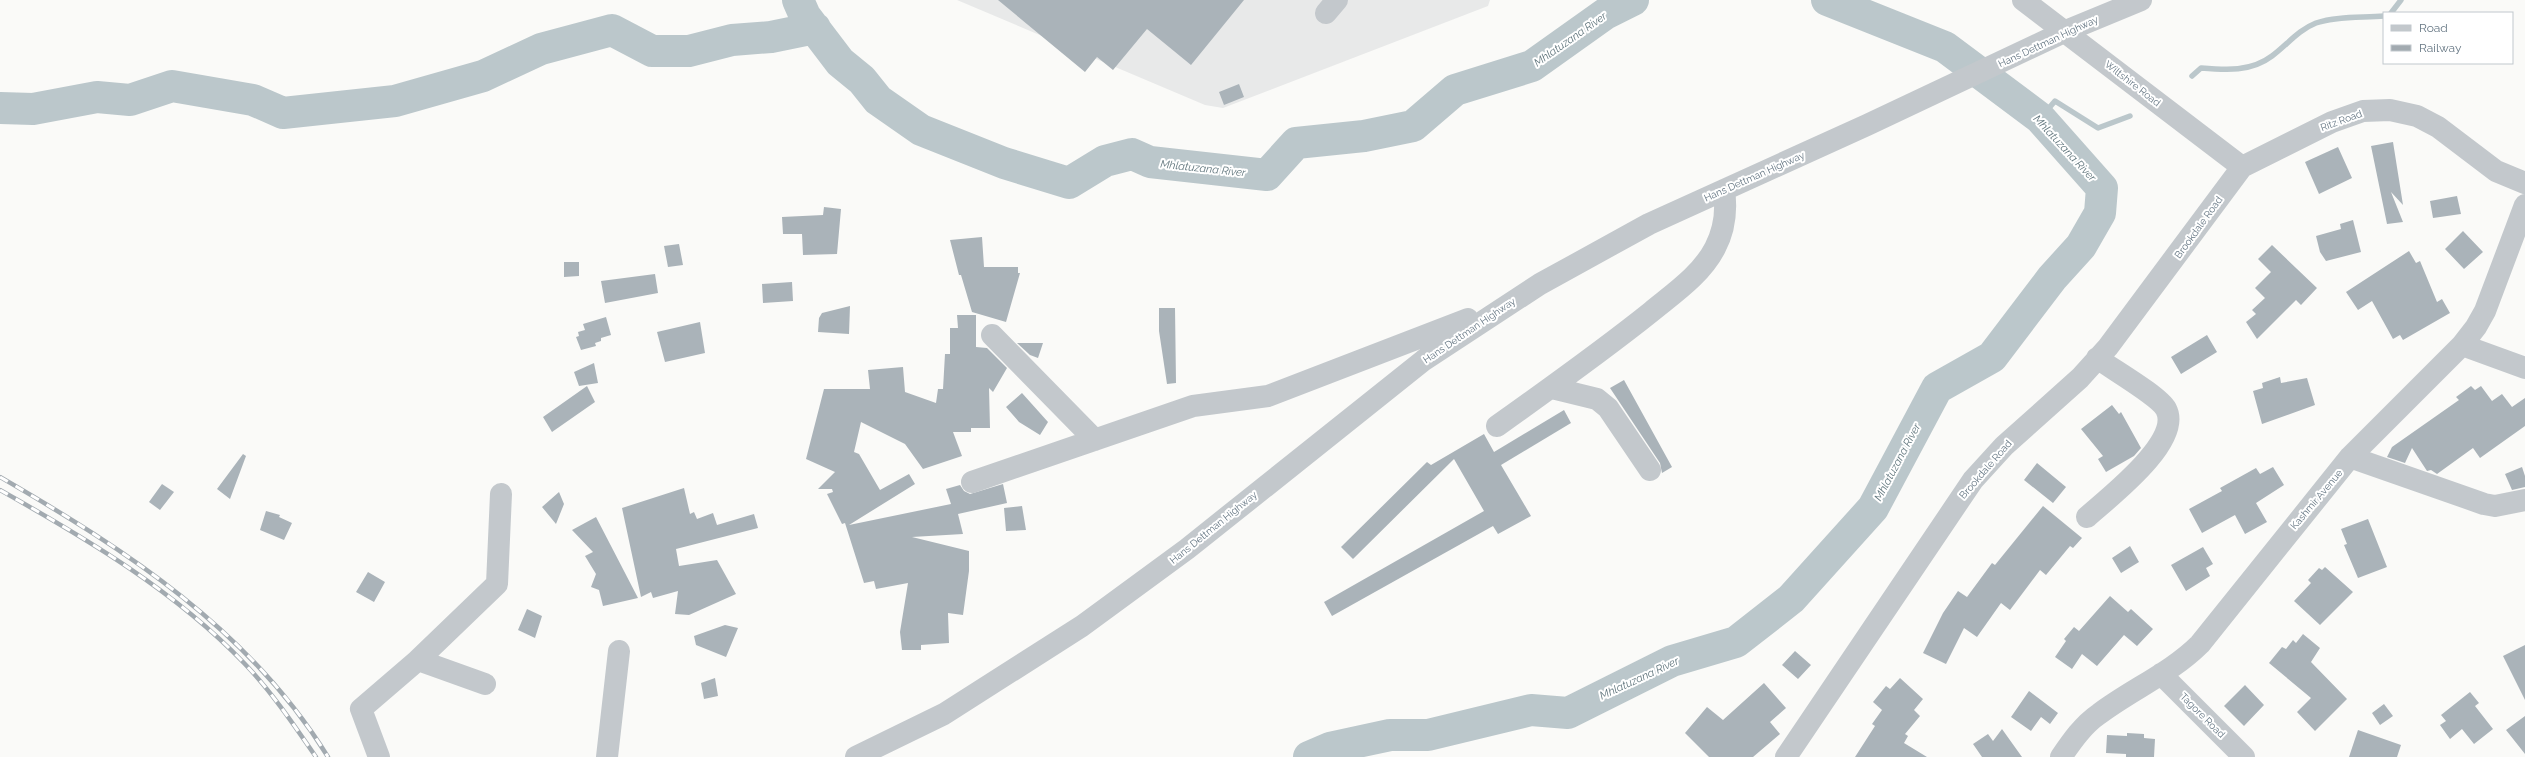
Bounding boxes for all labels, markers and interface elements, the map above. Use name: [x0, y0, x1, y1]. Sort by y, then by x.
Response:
water label: Mhlatuzana River: [1531, 9, 1610, 69]
legend: [2383, 12, 2513, 64]
street label: Hans Dettman Highway: [1997, 13, 2100, 69]
text: Road: [2419, 21, 2448, 35]
text: Railway: [2419, 41, 2462, 55]
street label: Wiltshire Road: [2103, 58, 2163, 108]
street label: Ritz Road: [2319, 108, 2363, 133]
water label: Mhlatuzana River: [2031, 113, 2099, 185]
street label: Hans Dettman Highway: [1702, 149, 1807, 204]
water label: Mhlatuzana River: [1160, 158, 1248, 180]
street label: Brookdale Road: [2172, 194, 2225, 260]
street label: Hans Dettman Highway: [1421, 295, 1518, 365]
water label: Mhlatuzana River: [1872, 420, 1924, 503]
street label: Brookdale Road: [1957, 438, 2014, 501]
street label: Kashmir Avenue: [2288, 467, 2345, 531]
street label: Hans Dettman Highway: [1168, 489, 1260, 566]
water label: Mhlatuzana River: [1598, 654, 1682, 702]
street label: Tagore Road: [2178, 691, 2227, 740]

